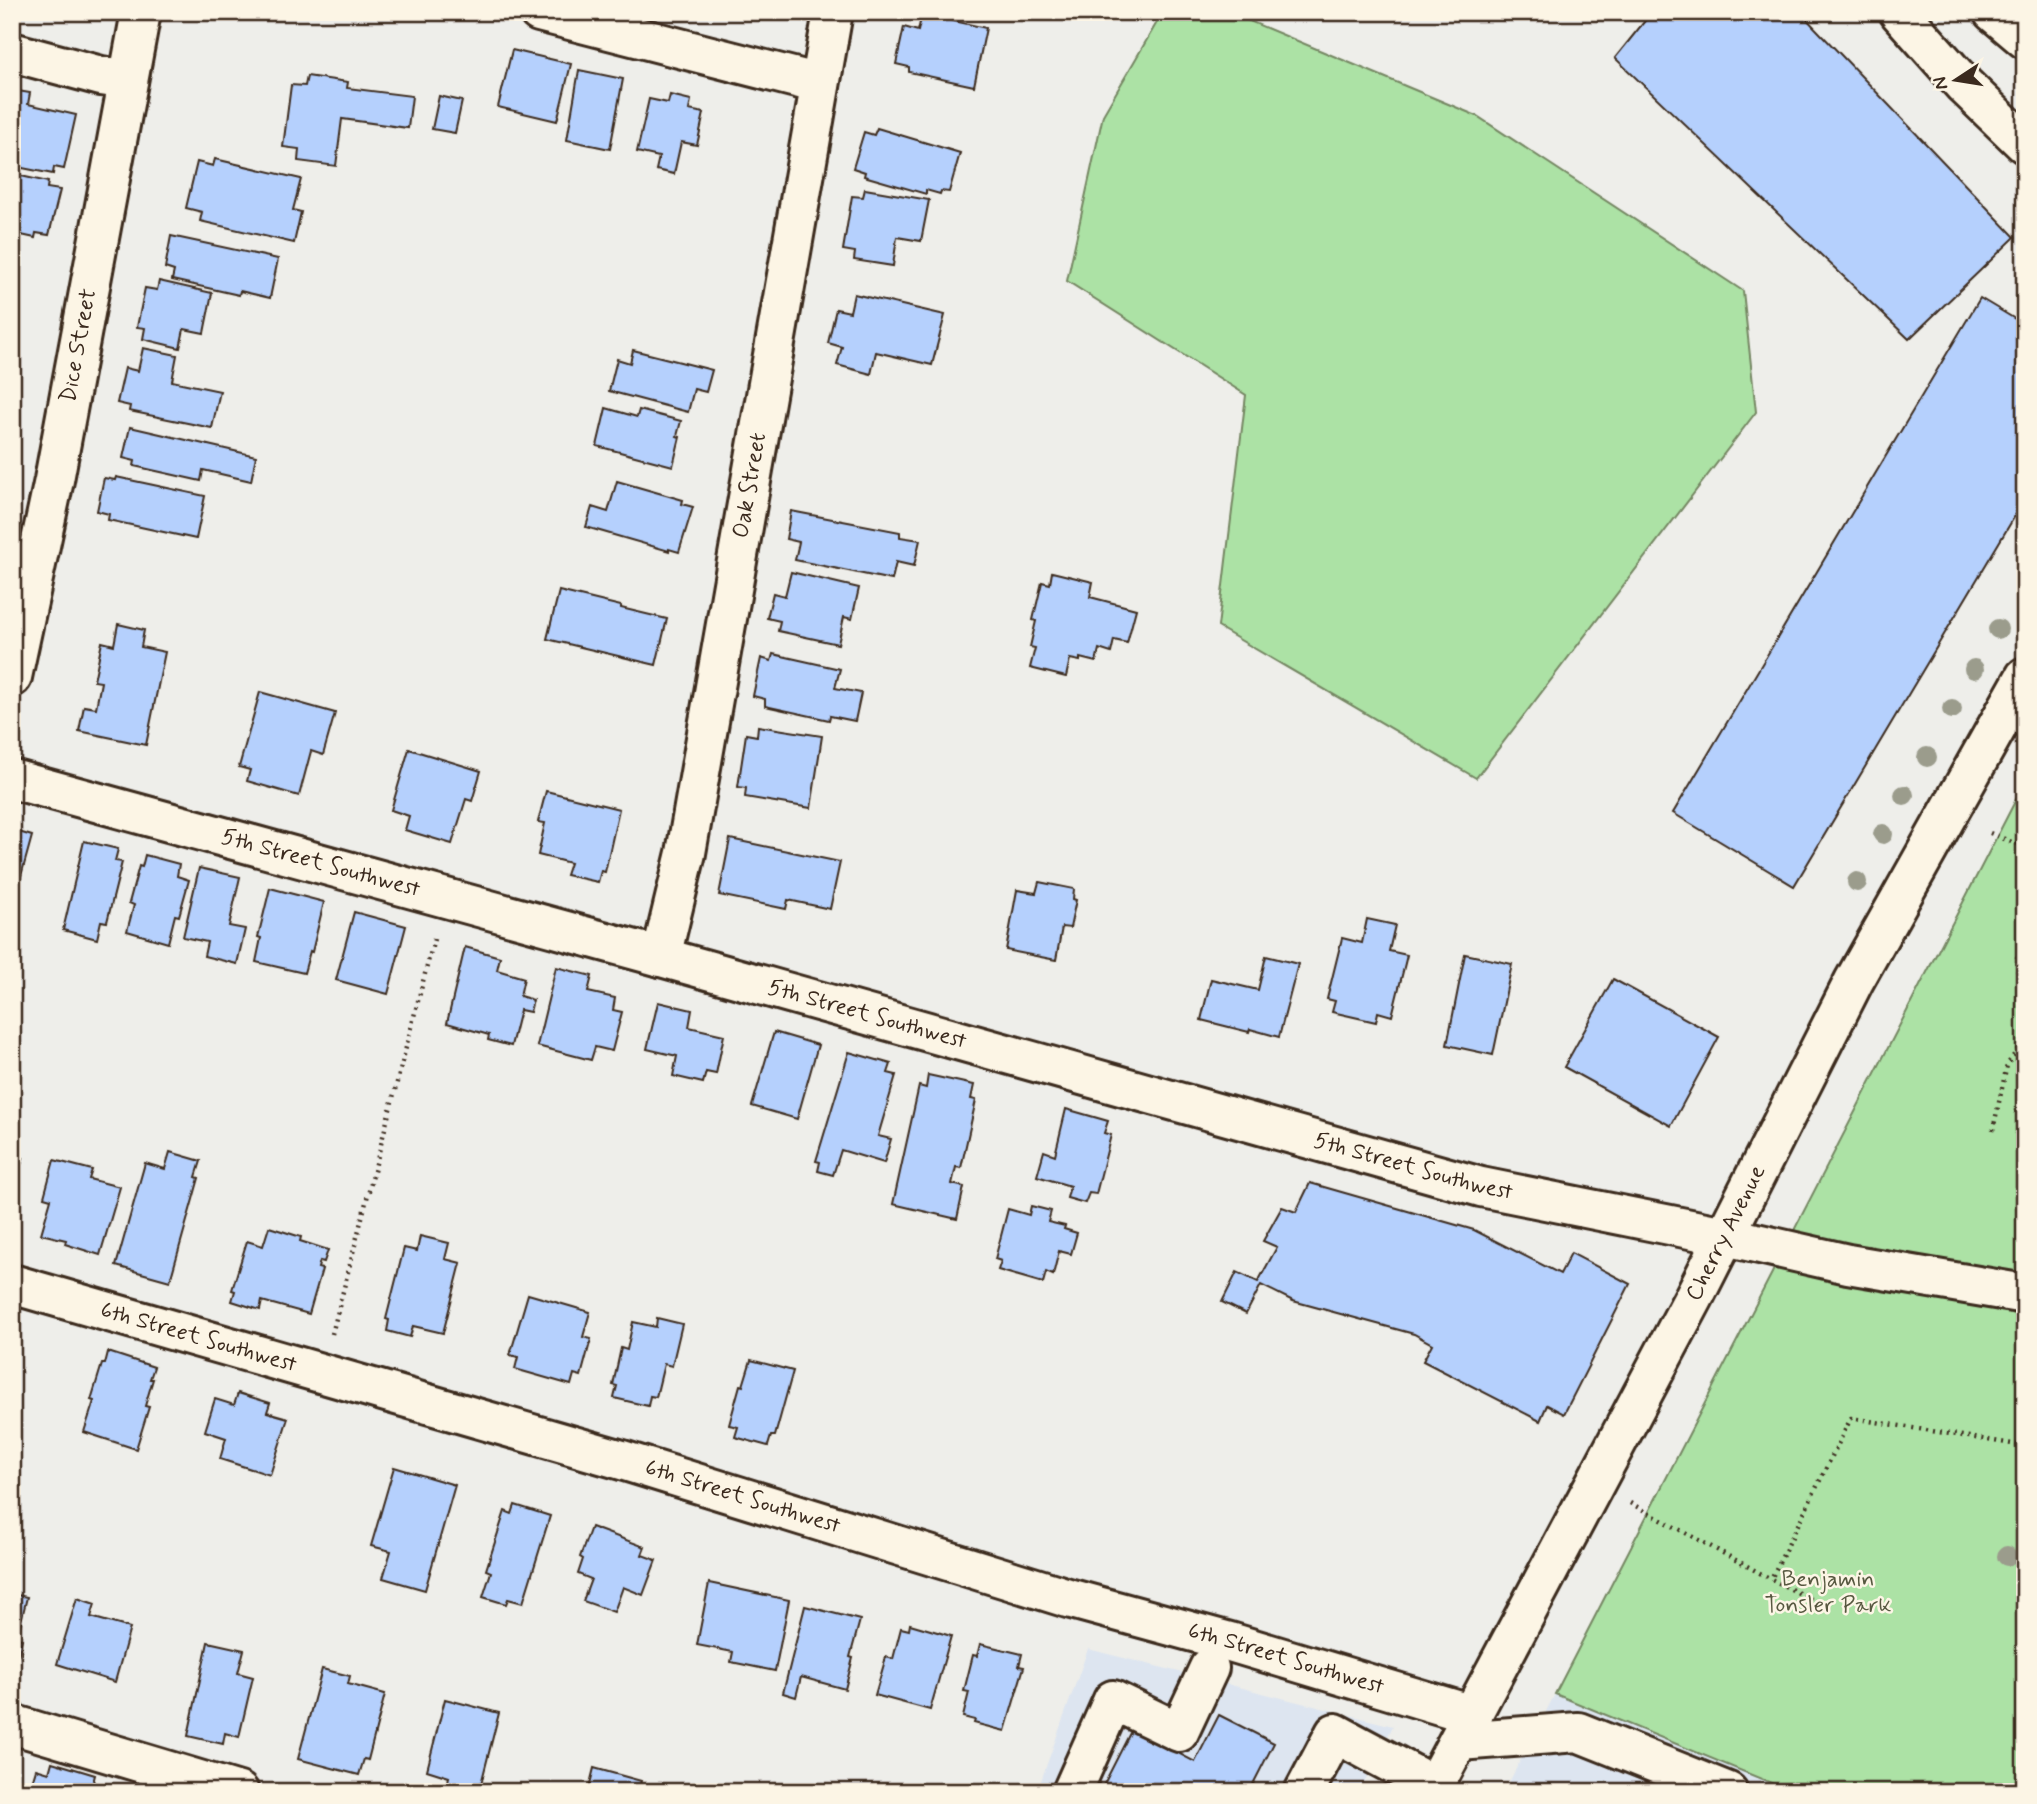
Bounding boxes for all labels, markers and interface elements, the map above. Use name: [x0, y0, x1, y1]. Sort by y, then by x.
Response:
north arrow: [1922, 46, 1992, 116]
text: N: [1927, 74, 1954, 92]
street label: Dice Street: [54, 286, 104, 405]
street label: Oak Street: [726, 430, 774, 541]
street label: 5th Street Southwest: [218, 822, 424, 905]
street label: 5th Street Southwest: [764, 973, 970, 1057]
street label: 5th Street Southwest: [1310, 1126, 1515, 1208]
street label: Cherry Avenue: [1679, 1160, 1773, 1306]
street label: 6th Street Southwest: [97, 1295, 300, 1380]
street label: 6th Street Southwest: [641, 1453, 844, 1542]
park label: Benjamin Tonsler Park: [1765, 1565, 1891, 1621]
street label: 6th Street Southwest: [1184, 1616, 1388, 1702]

